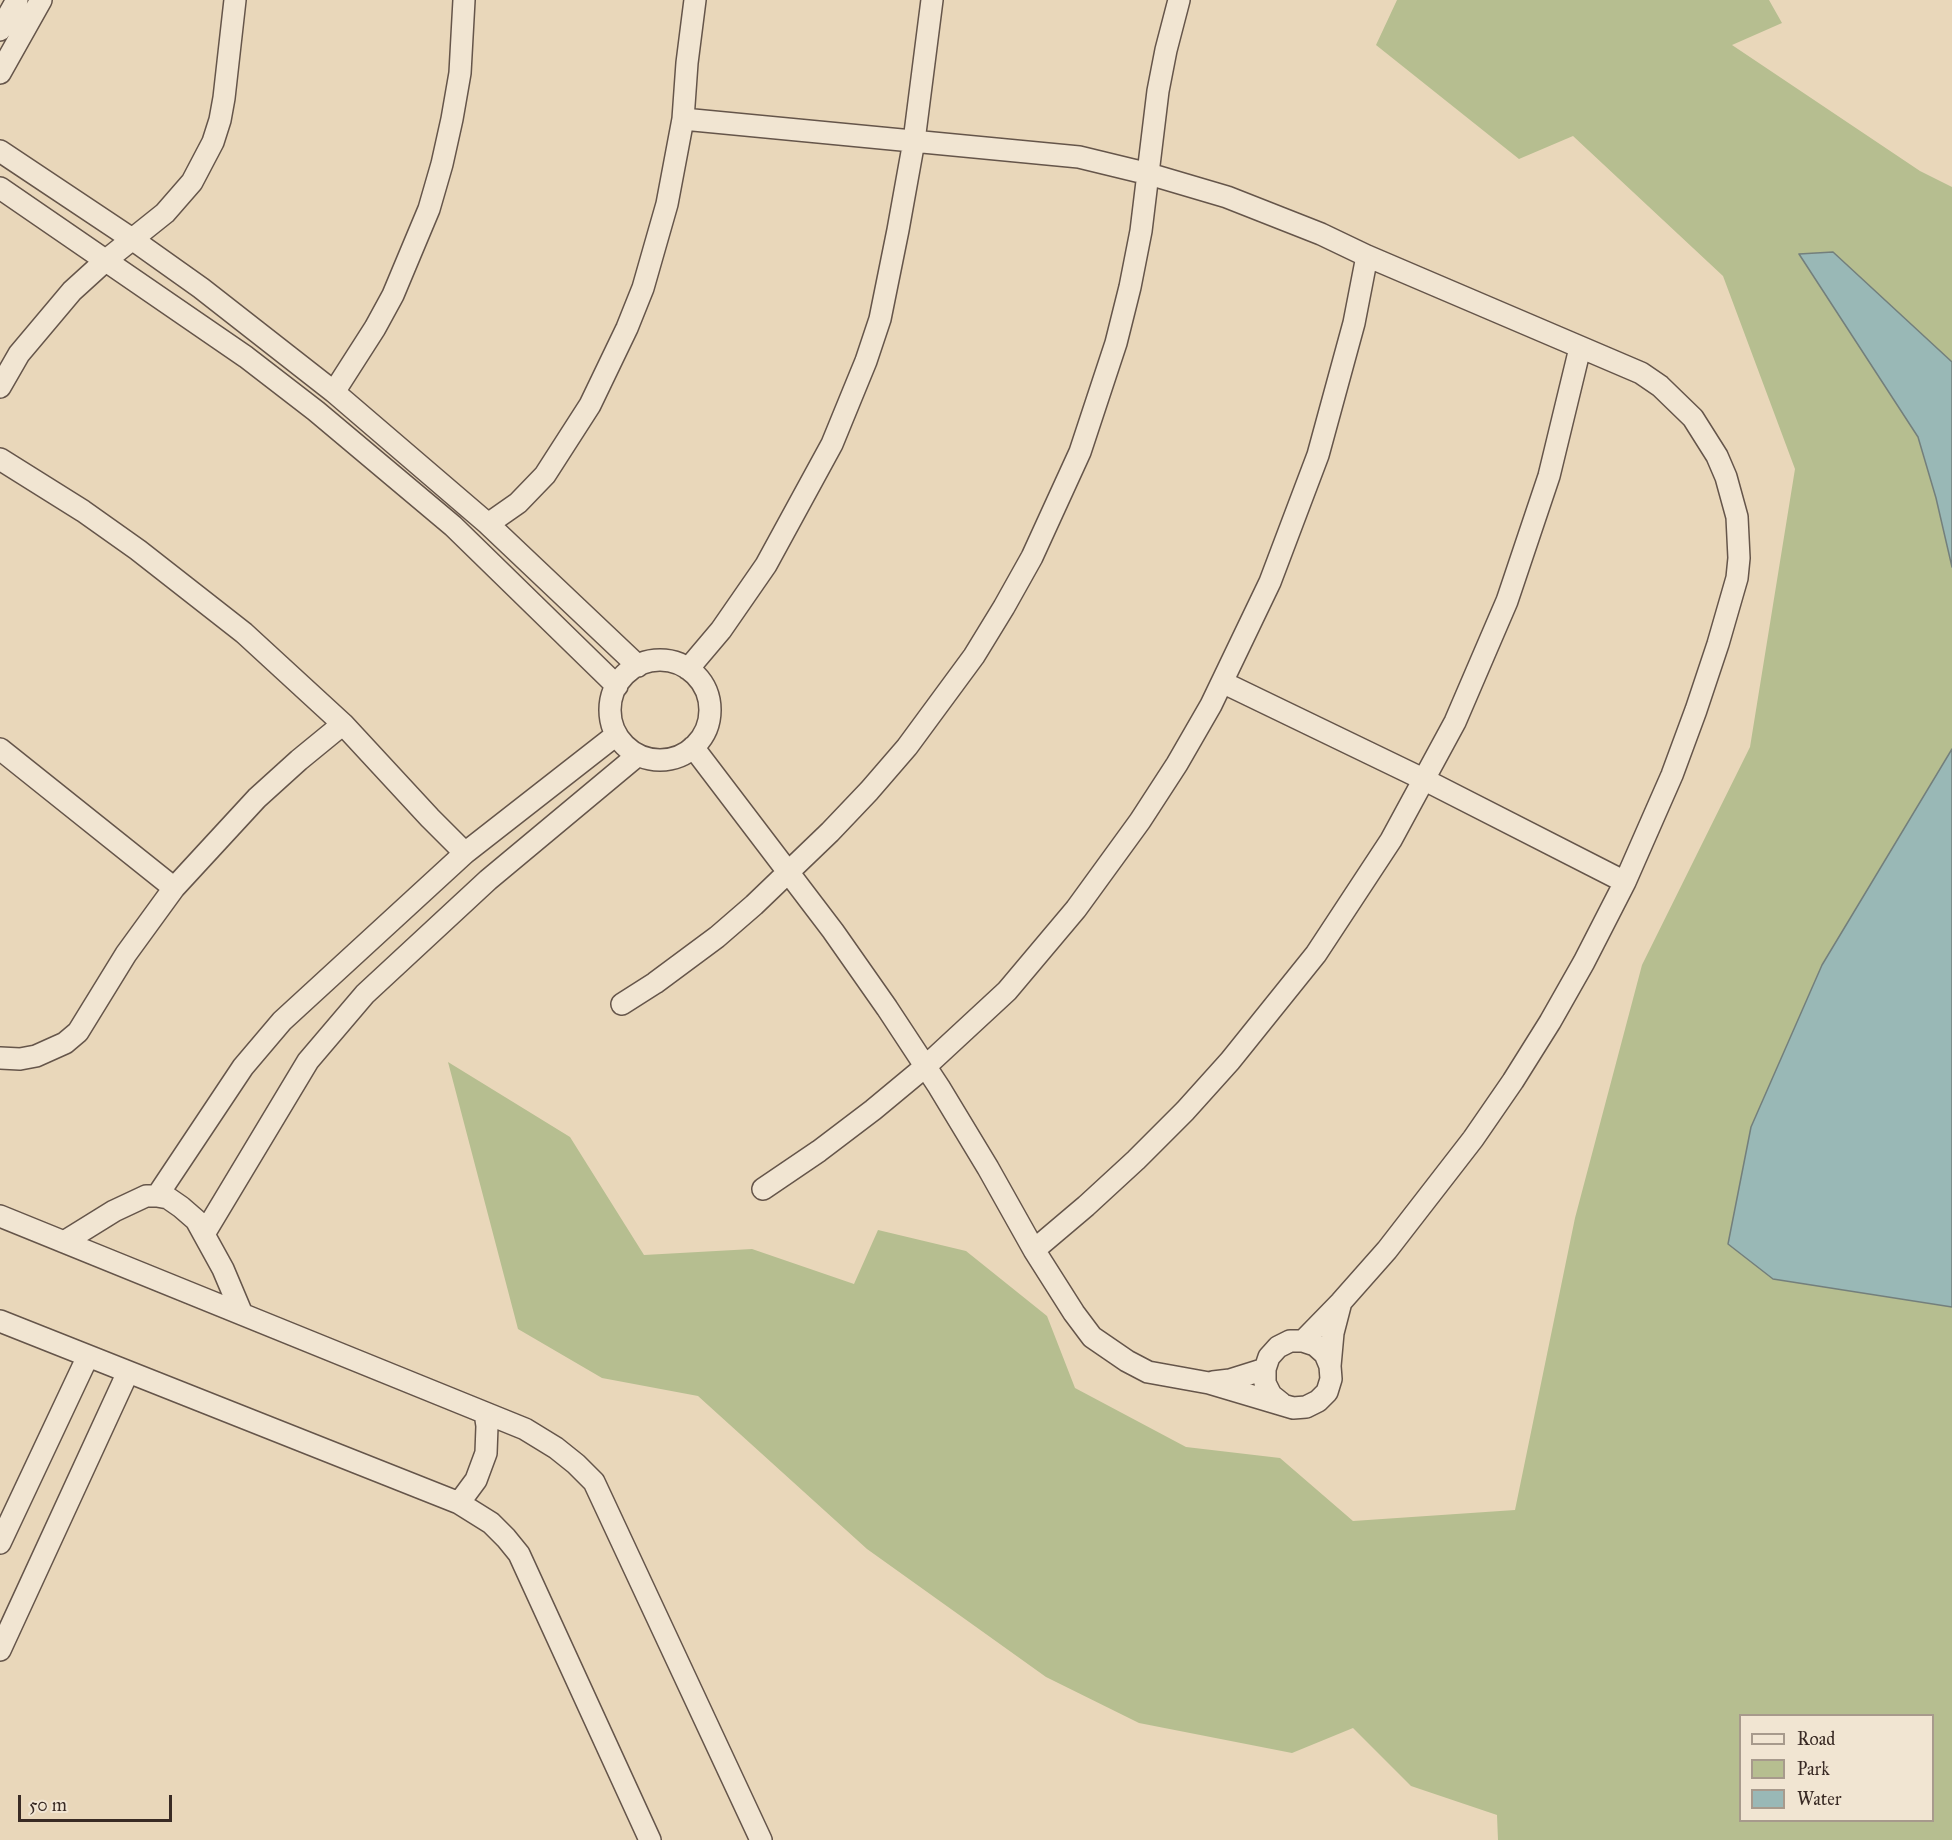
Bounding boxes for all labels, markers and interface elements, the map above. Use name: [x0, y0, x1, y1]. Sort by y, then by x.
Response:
legend: [1739, 1714, 1934, 1822]
text: Road: [1797, 1728, 1835, 1750]
text: Park: [1797, 1758, 1830, 1780]
scale bar: [21, 1783, 176, 1821]
text: Water: [1797, 1788, 1841, 1810]
text: 50 m: [29, 1794, 67, 1816]

